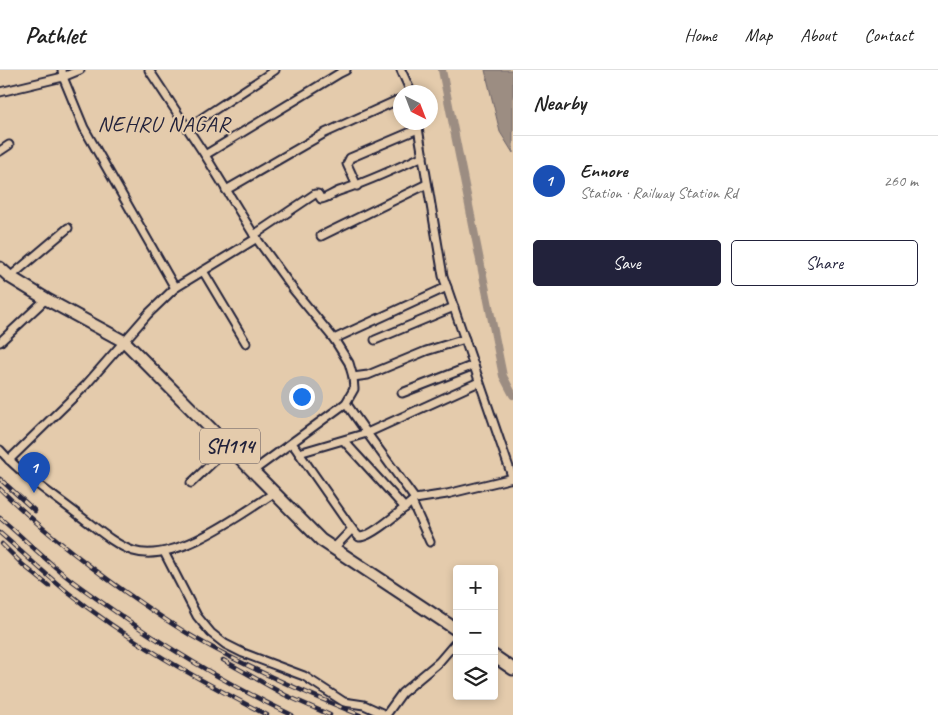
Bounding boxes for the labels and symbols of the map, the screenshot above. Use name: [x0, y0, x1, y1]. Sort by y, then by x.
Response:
north arrow: [393, 85, 438, 130]
district label: NEHRU NAGAR: [98, 110, 233, 138]
your location: [289, 384, 315, 410]
road number: SH114: [200, 428, 260, 464]
pin: 1: [18, 452, 50, 493]

